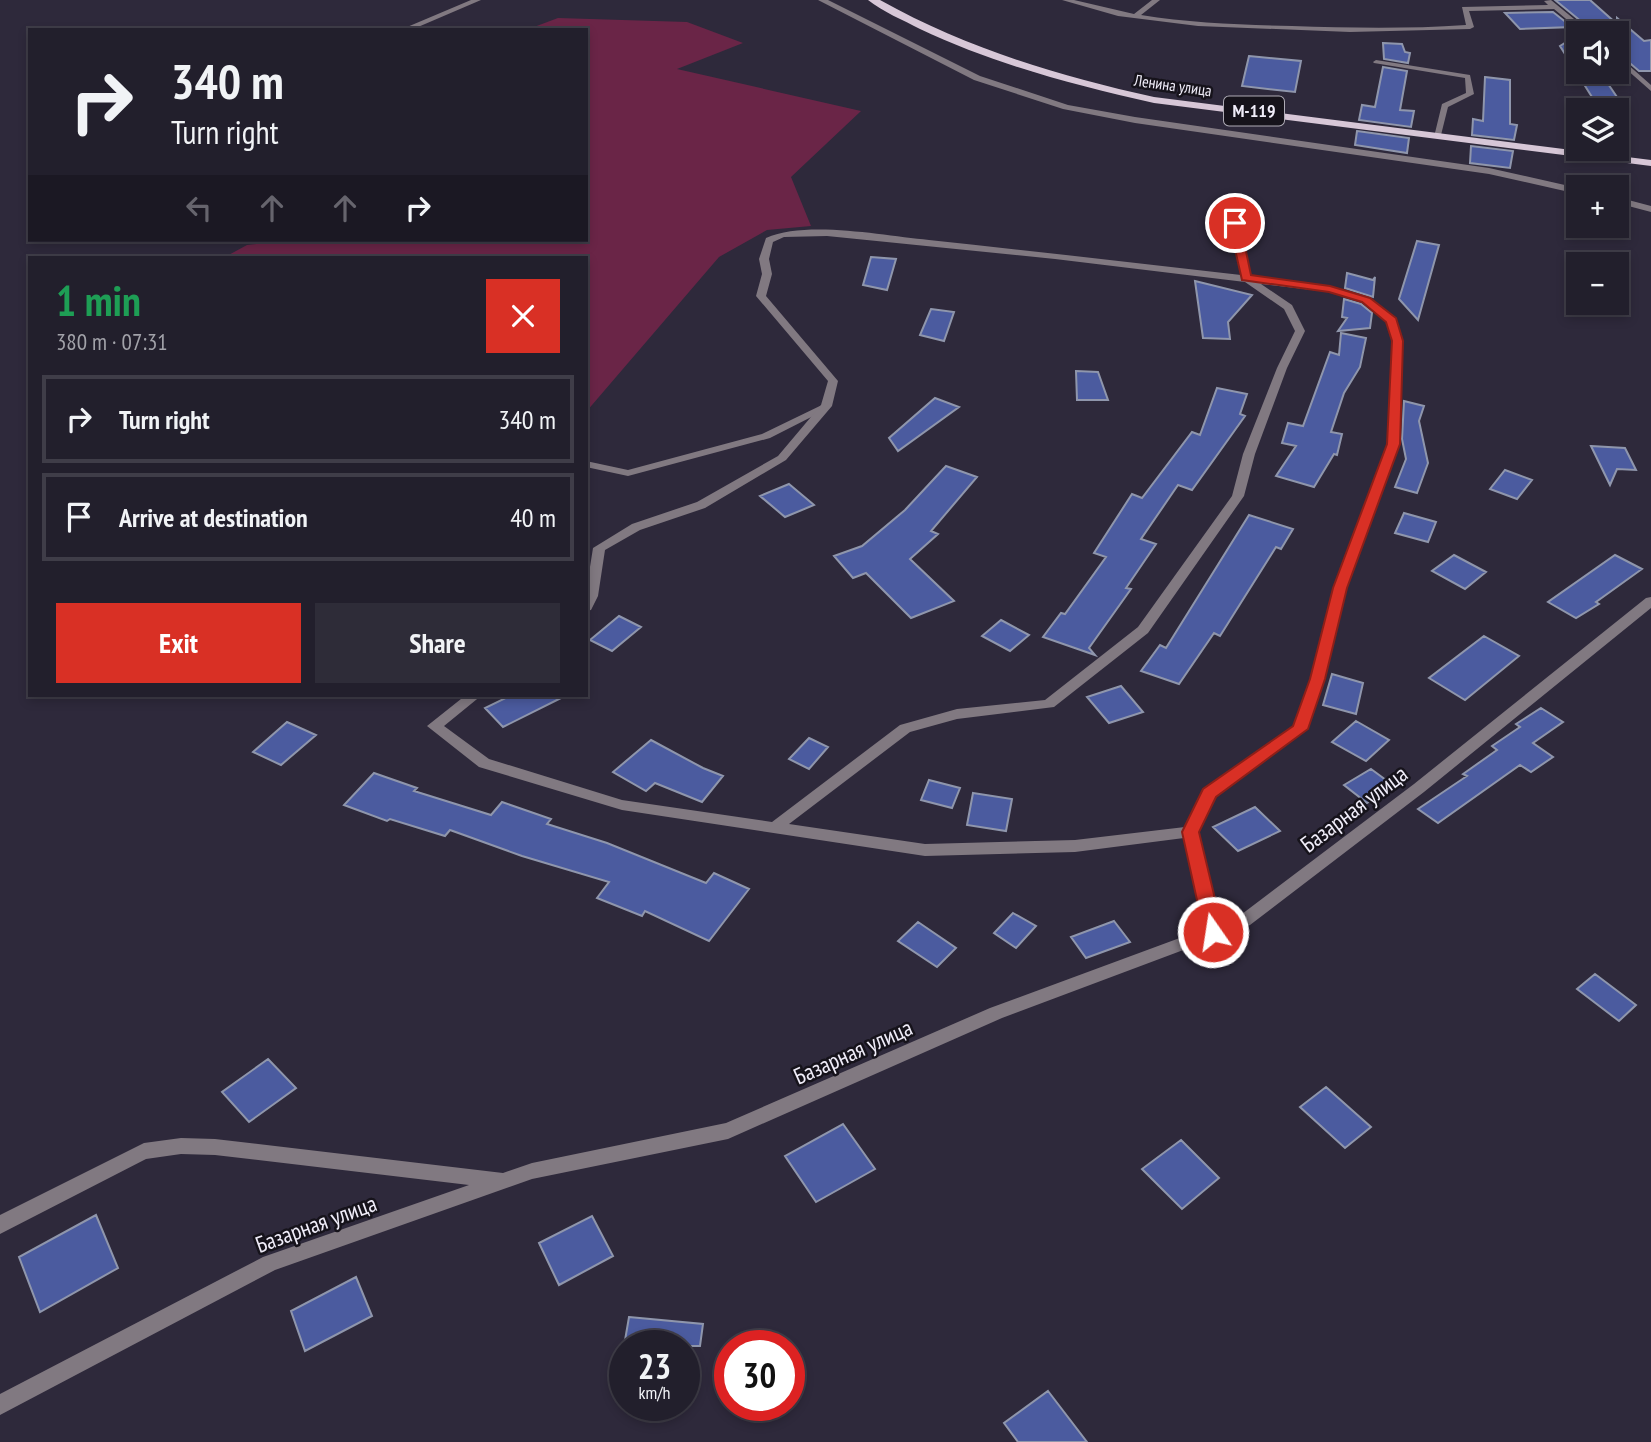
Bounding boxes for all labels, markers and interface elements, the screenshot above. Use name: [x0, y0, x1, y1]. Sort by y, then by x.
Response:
map controls: [1566, 21, 1629, 315]
button: sound: [1566, 21, 1629, 84]
text: 340 m: [171, 49, 284, 113]
icon: right: [56, 56, 147, 147]
street label: Ленина улица: [1132, 70, 1213, 100]
road number: М-119: [1224, 96, 1284, 126]
button: layers: [1566, 98, 1629, 161]
text: Turn right: [171, 111, 279, 153]
button: +: [1566, 175, 1629, 238]
icon: left: [180, 189, 218, 227]
icon: ahead: [253, 189, 291, 227]
icon: ahead: [326, 189, 364, 227]
icon: right: [399, 189, 437, 227]
pin: [1205, 193, 1265, 253]
icon: arrive: [1216, 204, 1254, 242]
button: −: [1566, 252, 1629, 315]
text: 1 min: [56, 273, 141, 328]
button: close: [486, 279, 560, 353]
text: 380 m · 07:31: [56, 327, 168, 356]
icon: right: [60, 400, 98, 438]
text: Turn right: [119, 403, 210, 436]
text: 340 m: [498, 403, 556, 436]
icon: arrive: [60, 498, 98, 536]
text: Arrive at destination: [119, 501, 308, 534]
text: 40 m: [510, 501, 556, 534]
button: Exit: [56, 603, 301, 683]
button: Share: [315, 603, 560, 683]
street label: Базарная улица: [1294, 759, 1413, 858]
position arrow: [1176, 895, 1250, 969]
street label: Базарная улица: [789, 1013, 917, 1091]
street label: Базарная улица: [251, 1188, 380, 1259]
speed limit sign: 30: [714, 1330, 805, 1421]
text: 23: [638, 1343, 671, 1389]
text: km/h: [639, 1381, 670, 1404]

